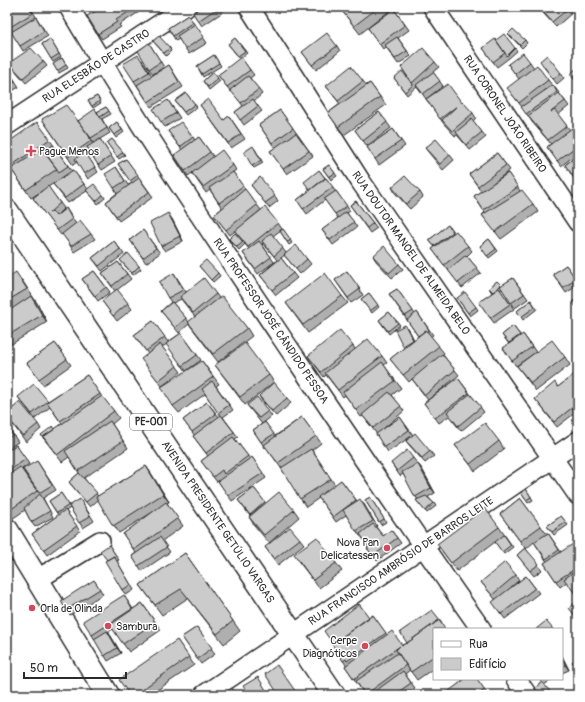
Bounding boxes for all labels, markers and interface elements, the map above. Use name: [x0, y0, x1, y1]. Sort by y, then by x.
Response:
street label: RUA ELESBÃO DE CASTRO: [40, 26, 152, 106]
street label: RUA CORONEL JOÃO RIBEIRO: [461, 53, 549, 175]
place label: Pague Menos: [39, 145, 99, 158]
marker: Pague Menos: [26, 146, 36, 156]
street label: RUA DOUTOR MANOEL DE ALMEIDA BELO: [349, 169, 473, 337]
street label: RUA PROFESSOR JOSÉ CÂNDIDO PESSOA: [211, 236, 331, 406]
road number: PE-001: [130, 414, 172, 430]
street label: AVENIDA PRESIDENTE GETÚLIO VARGAS: [159, 439, 277, 605]
street label: RUA FRANCISCO AMBRÓSIO DE BARROS LEITE: [305, 493, 496, 628]
place label: Nova Pan Delicatessen: [321, 536, 379, 562]
marker: Nova Pan Delicatessen: [382, 543, 392, 553]
place label: Orla de Olinda: [40, 602, 103, 615]
marker: Orla de Olinda: [27, 603, 37, 613]
place label: Sambura: [116, 620, 157, 633]
marker: Sambura: [103, 621, 113, 631]
legend: [433, 628, 563, 680]
place label: Cerpe Diagnóticos: [302, 634, 358, 660]
text: Rua: [469, 637, 488, 652]
marker: Cerpe Diagnóticos: [360, 641, 370, 651]
scale bar: [24, 654, 126, 680]
text: Edifício: [469, 657, 507, 672]
text: 50 m: [30, 661, 58, 676]

